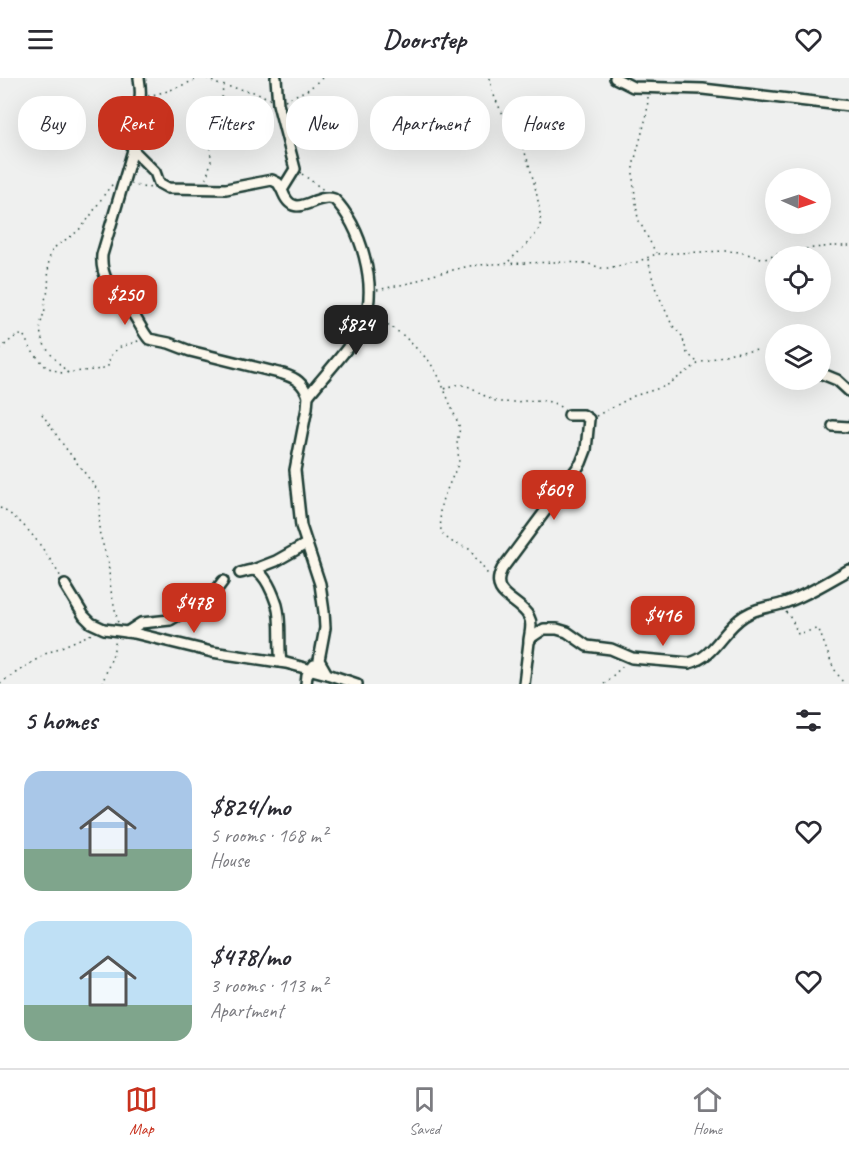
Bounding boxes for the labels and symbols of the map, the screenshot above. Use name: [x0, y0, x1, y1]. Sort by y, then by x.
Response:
north arrow: [765, 168, 831, 234]
pin: $250: [89, 275, 161, 326]
pin: $824: [320, 305, 392, 356]
pin: $609: [518, 470, 590, 521]
pin: $478: [158, 583, 230, 634]
pin: $416: [627, 596, 699, 647]

